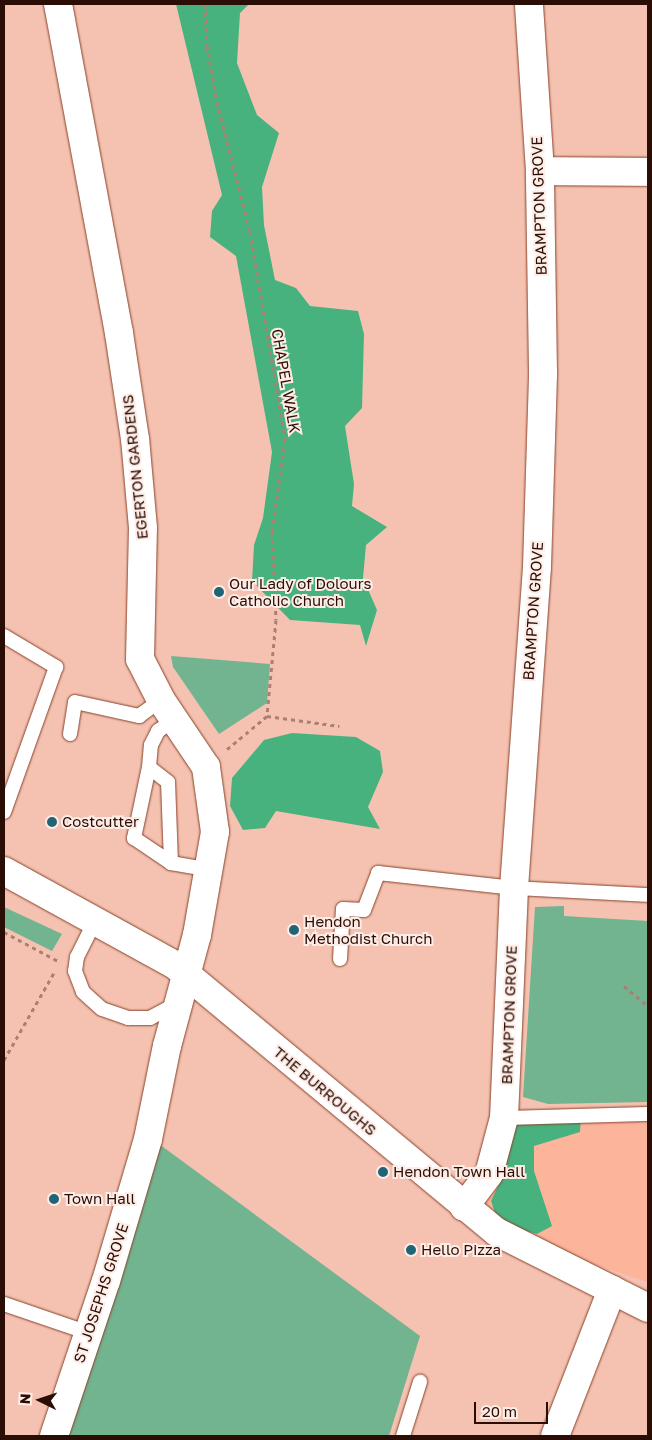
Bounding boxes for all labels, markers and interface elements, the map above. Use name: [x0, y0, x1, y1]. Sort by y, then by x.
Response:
street label: BRAMPTON GROVE: [528, 136, 550, 276]
street label: CHAPEL WALK: [268, 328, 304, 434]
street label: EGERTON GARDENS: [118, 394, 152, 540]
street label: BRAMPTON GROVE: [519, 541, 547, 681]
place label: Our Lady of Dolours Catholic Church: [229, 574, 371, 609]
marker: Our Lady of Dolours Catholic Church: [213, 586, 225, 598]
place label: Costcutter: [62, 813, 139, 831]
marker: Costcutter: [46, 816, 58, 828]
place label: Hendon Methodist Church: [304, 912, 432, 947]
marker: Hendon Methodist Church: [288, 924, 300, 936]
street label: BRAMPTON GROVE: [498, 945, 520, 1085]
street label: THE BURROUGHS: [270, 1043, 380, 1139]
place label: Hendon Town Hall: [393, 1163, 525, 1181]
marker: Hendon Town Hall: [377, 1166, 389, 1178]
place label: Town Hall: [64, 1190, 135, 1208]
marker: Town Hall: [48, 1193, 60, 1205]
street label: ST JOSEPHS GROVE: [70, 1221, 132, 1365]
place label: Hello Pizza: [421, 1241, 501, 1259]
marker: Hello Pizza: [405, 1244, 417, 1256]
north arrow: [15, 1375, 65, 1425]
scale bar: [477, 1392, 551, 1424]
text: N: [16, 1393, 33, 1405]
text: 20 m: [482, 1402, 517, 1420]

